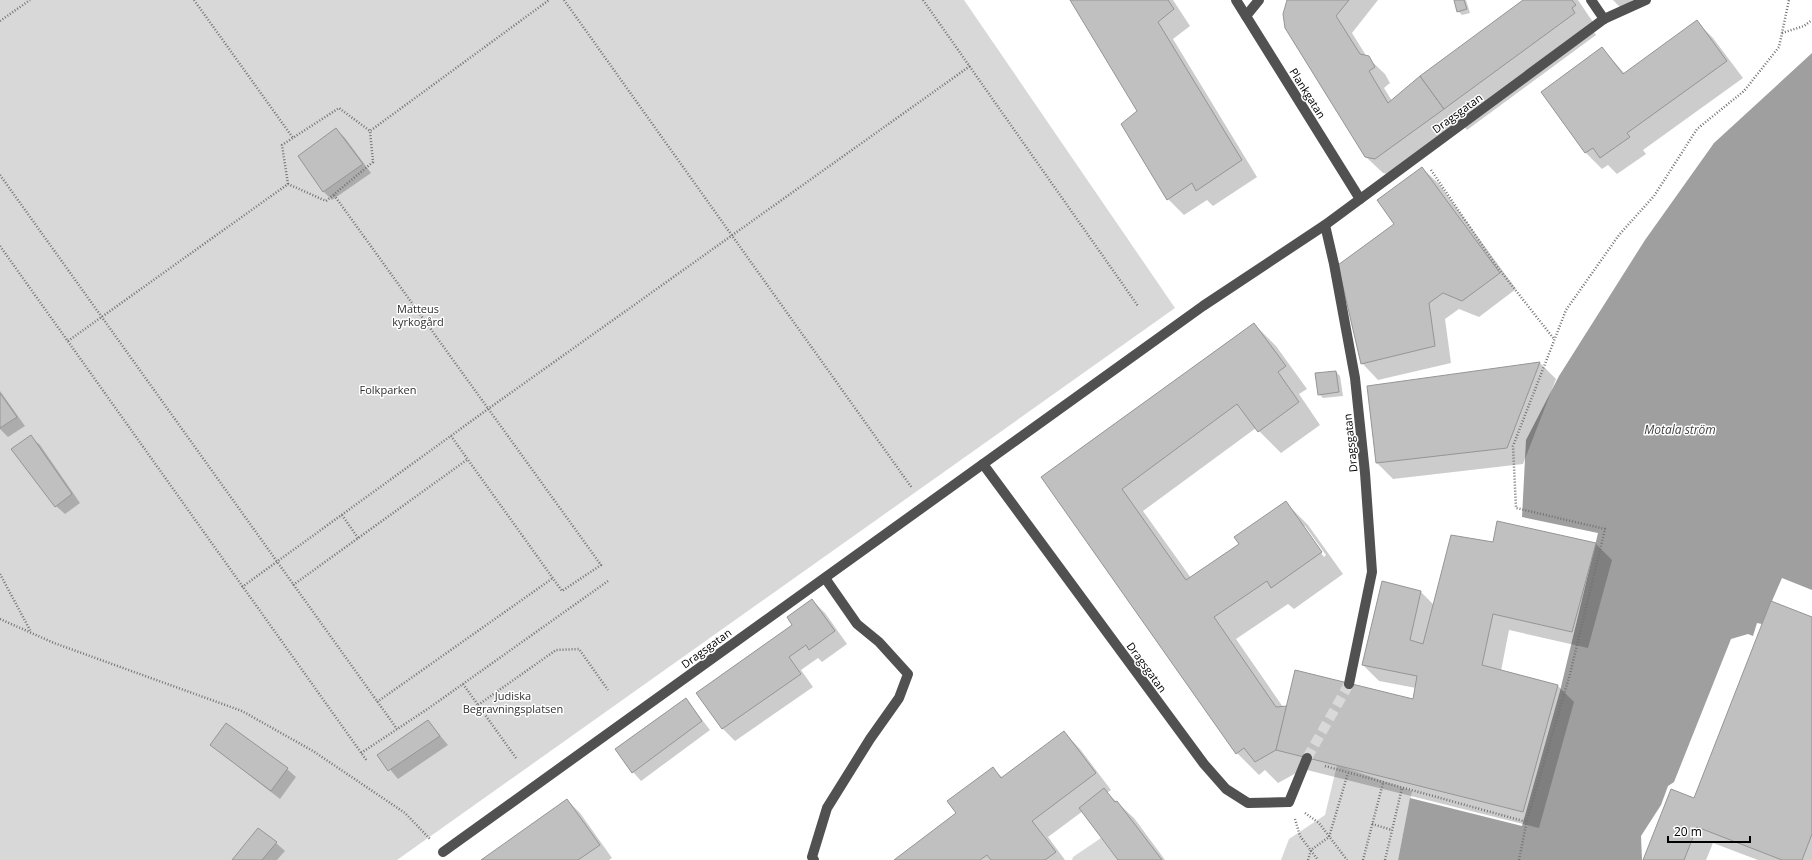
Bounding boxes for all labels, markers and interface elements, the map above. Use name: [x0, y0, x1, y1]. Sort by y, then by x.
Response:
street label: Plankgatan: [1287, 65, 1329, 121]
street label: Dragsgatan: [1429, 90, 1485, 136]
park label: Matteus kyrkogård: [392, 301, 444, 329]
park label: Folkparken: [360, 382, 416, 397]
street label: Dragsgatan: [1339, 413, 1361, 473]
water label: Motala ström: [1644, 421, 1716, 438]
street label: Dragsgatan: [678, 625, 734, 671]
street label: Dragsgatan: [1124, 639, 1170, 695]
park label: Judiska Begravningsplatsen: [463, 688, 563, 716]
scale bar: [1668, 818, 1750, 844]
text: 20 m: [1674, 823, 1702, 840]

